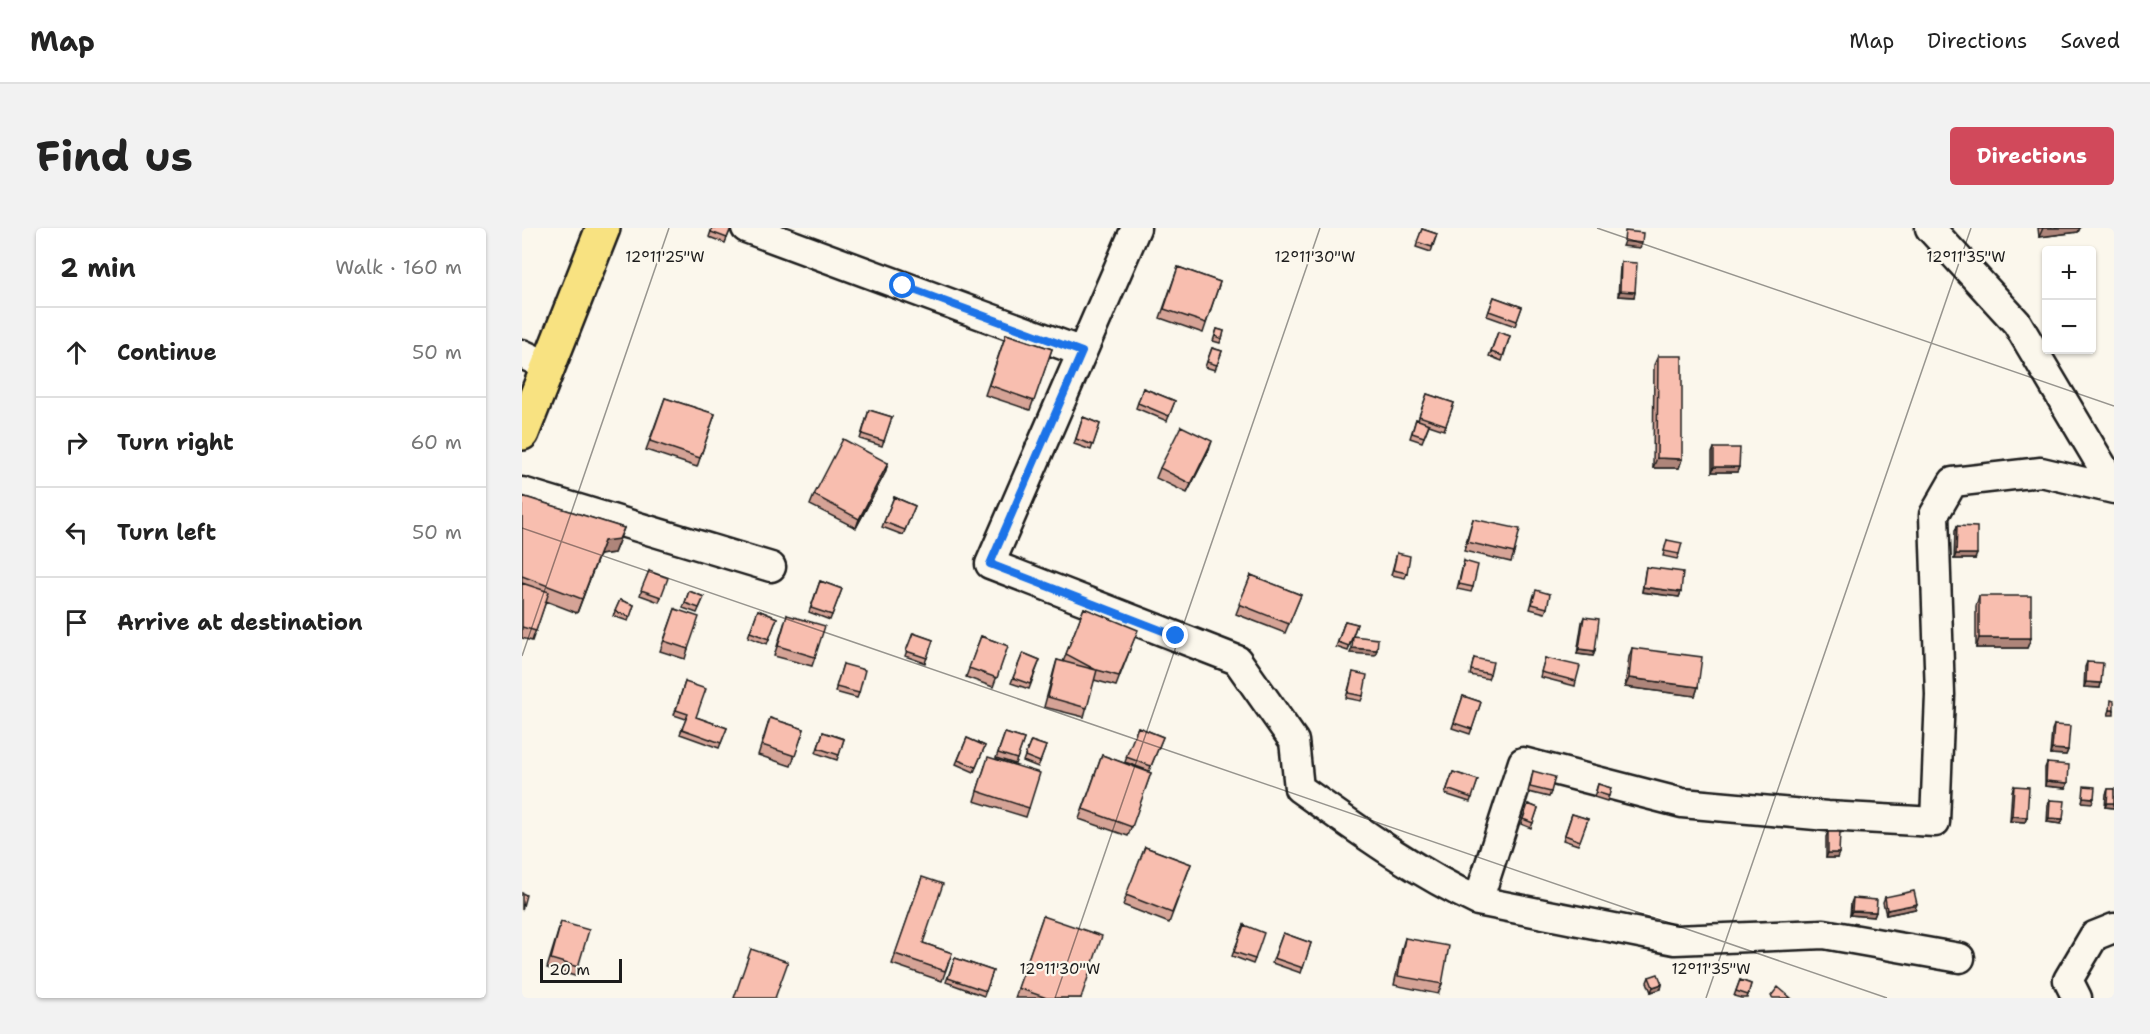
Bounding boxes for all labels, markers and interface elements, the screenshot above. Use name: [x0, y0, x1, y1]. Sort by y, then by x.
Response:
text: Map: [30, 22, 95, 60]
text: Map: [1849, 27, 1894, 55]
text: Directions: [1927, 27, 2027, 55]
text: Saved: [2060, 27, 2120, 55]
button: Directions: [1950, 127, 2114, 185]
text: Find us: [36, 128, 193, 184]
map controls: [2042, 246, 2096, 354]
button: +: [2042, 246, 2096, 300]
text: 12°11'25"W: [625, 247, 705, 267]
text: 12°11'30"W: [1275, 247, 1355, 267]
text: 12°11'35"W: [1926, 247, 2006, 267]
text: 2 min: [60, 250, 136, 285]
text: Walk · 160 m: [335, 254, 462, 280]
route start: [889, 272, 915, 298]
button: −: [2042, 300, 2096, 354]
icon: ahead: [60, 336, 93, 369]
text: Continue: [117, 338, 217, 367]
text: 50 m: [412, 339, 462, 365]
icon: right: [60, 426, 93, 459]
text: Turn right: [117, 428, 234, 457]
text: 60 m: [410, 429, 462, 455]
icon: left: [60, 516, 93, 549]
text: Turn left: [117, 518, 216, 547]
text: 50 m: [412, 519, 462, 545]
icon: arrive: [60, 606, 93, 639]
text: Arrive at destination: [117, 608, 363, 637]
route end: [1162, 622, 1188, 648]
scale bar: [540, 956, 622, 984]
text: 20 m: [549, 959, 590, 980]
text: 12°11'30"W: [1020, 959, 1100, 979]
text: 12°11'35"W: [1671, 959, 1751, 979]

